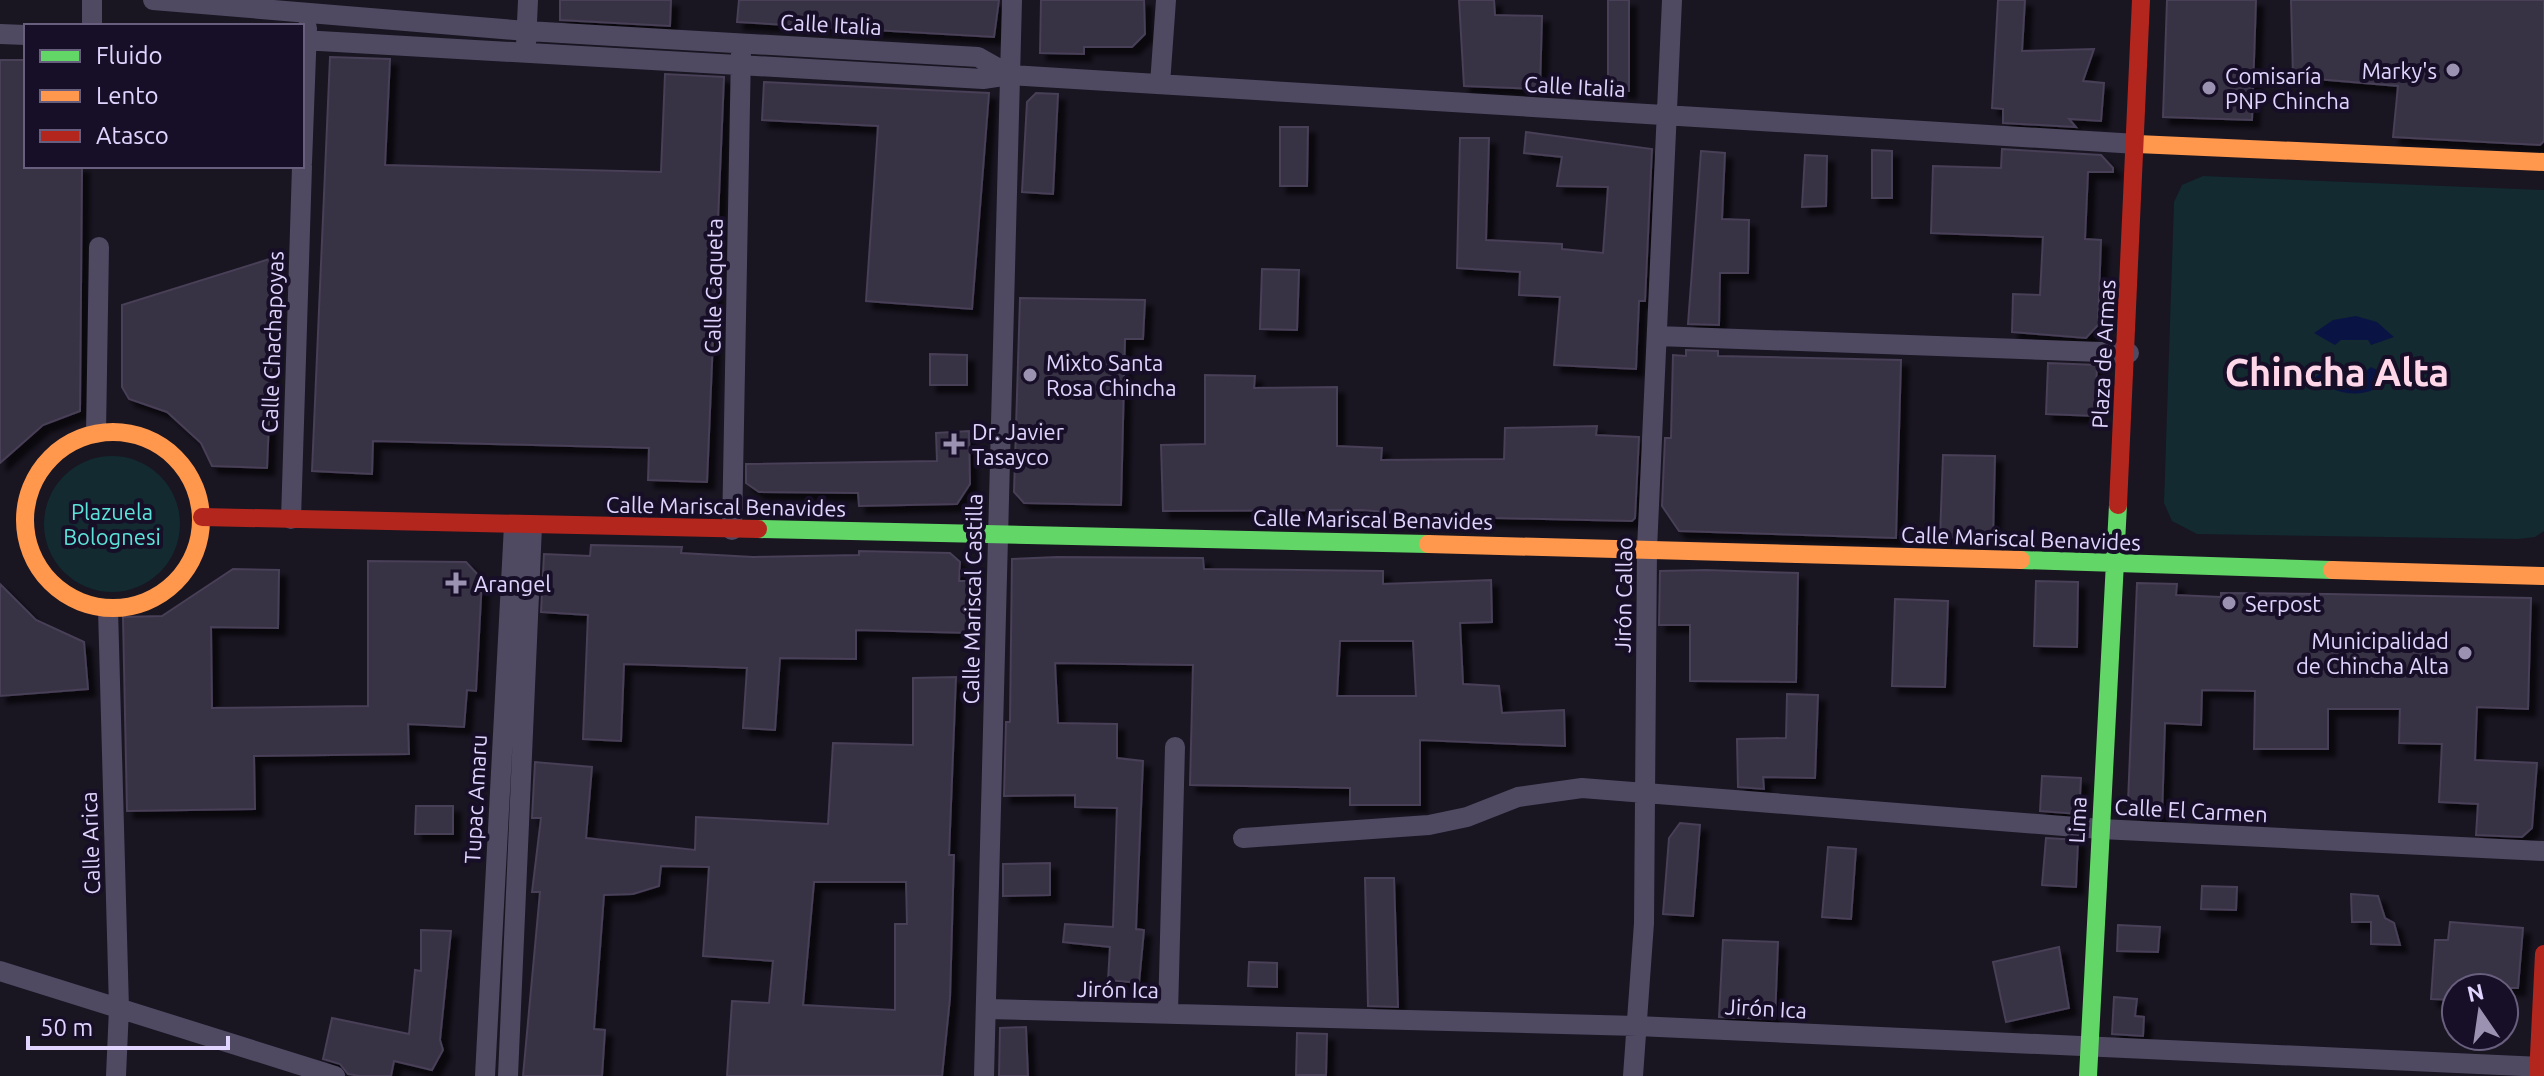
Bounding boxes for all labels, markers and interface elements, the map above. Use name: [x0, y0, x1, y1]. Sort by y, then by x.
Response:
street label: Calle Italia: [780, 9, 882, 39]
legend: [24, 24, 304, 168]
text: Fluido: [96, 42, 163, 69]
place label: Marky's: [2362, 58, 2437, 83]
marker: Marky's: [2444, 61, 2462, 79]
place label: Comisaría PNP Chincha: [2225, 63, 2350, 113]
street label: Calle Italia: [1524, 71, 1626, 101]
marker: Comisaría PNP Chincha: [2200, 79, 2218, 97]
text: Lento: [96, 82, 159, 109]
text: Atasco: [96, 122, 169, 149]
street label: Calle Caqueta: [699, 218, 727, 354]
street label: Calle Chachapoyas: [256, 251, 288, 433]
street label: Plaza de Armas: [2087, 279, 2119, 429]
place label: Mixto Santa Rosa Chincha: [1046, 350, 1176, 400]
district label: Chincha Alta: [2225, 351, 2449, 393]
marker: Mixto Santa Rosa Chincha: [1021, 366, 1039, 384]
place label: Dr. Javier Tasayco: [972, 419, 1065, 469]
marker: Dr. Javier Tasayco: [943, 433, 965, 455]
street label: Calle Mariscal Benavides: [606, 491, 846, 521]
street label: Calle Mariscal Castilla: [958, 493, 986, 705]
park label: Plazuela Bolognesi: [63, 499, 161, 549]
street label: Calle Mariscal Benavides: [1253, 504, 1493, 534]
street label: Calle Mariscal Benavides: [1901, 521, 2141, 555]
street label: Jirón Callao: [1609, 537, 1637, 653]
place label: Arangel: [474, 571, 551, 596]
marker: Arangel: [445, 572, 467, 594]
place label: Serpost: [2245, 591, 2321, 616]
marker: Serpost: [2220, 594, 2238, 612]
place label: Municipalidad de Chincha Alta: [2296, 628, 2449, 678]
marker: Municipalidad de Chincha Alta: [2456, 644, 2474, 662]
street label: Tupac Amaru: [459, 734, 491, 864]
street label: Calle Arica: [76, 791, 104, 895]
street label: Calle El Carmen: [2114, 793, 2268, 827]
street label: Lima: [2063, 796, 2091, 844]
north arrow: [2440, 972, 2520, 1052]
street label: Jirón Ica: [1077, 976, 1159, 1002]
text: N: [2465, 978, 2486, 1006]
street label: Jirón Ica: [1724, 993, 1808, 1023]
scale bar: [28, 1000, 228, 1050]
text: 50 m: [40, 1014, 93, 1041]

